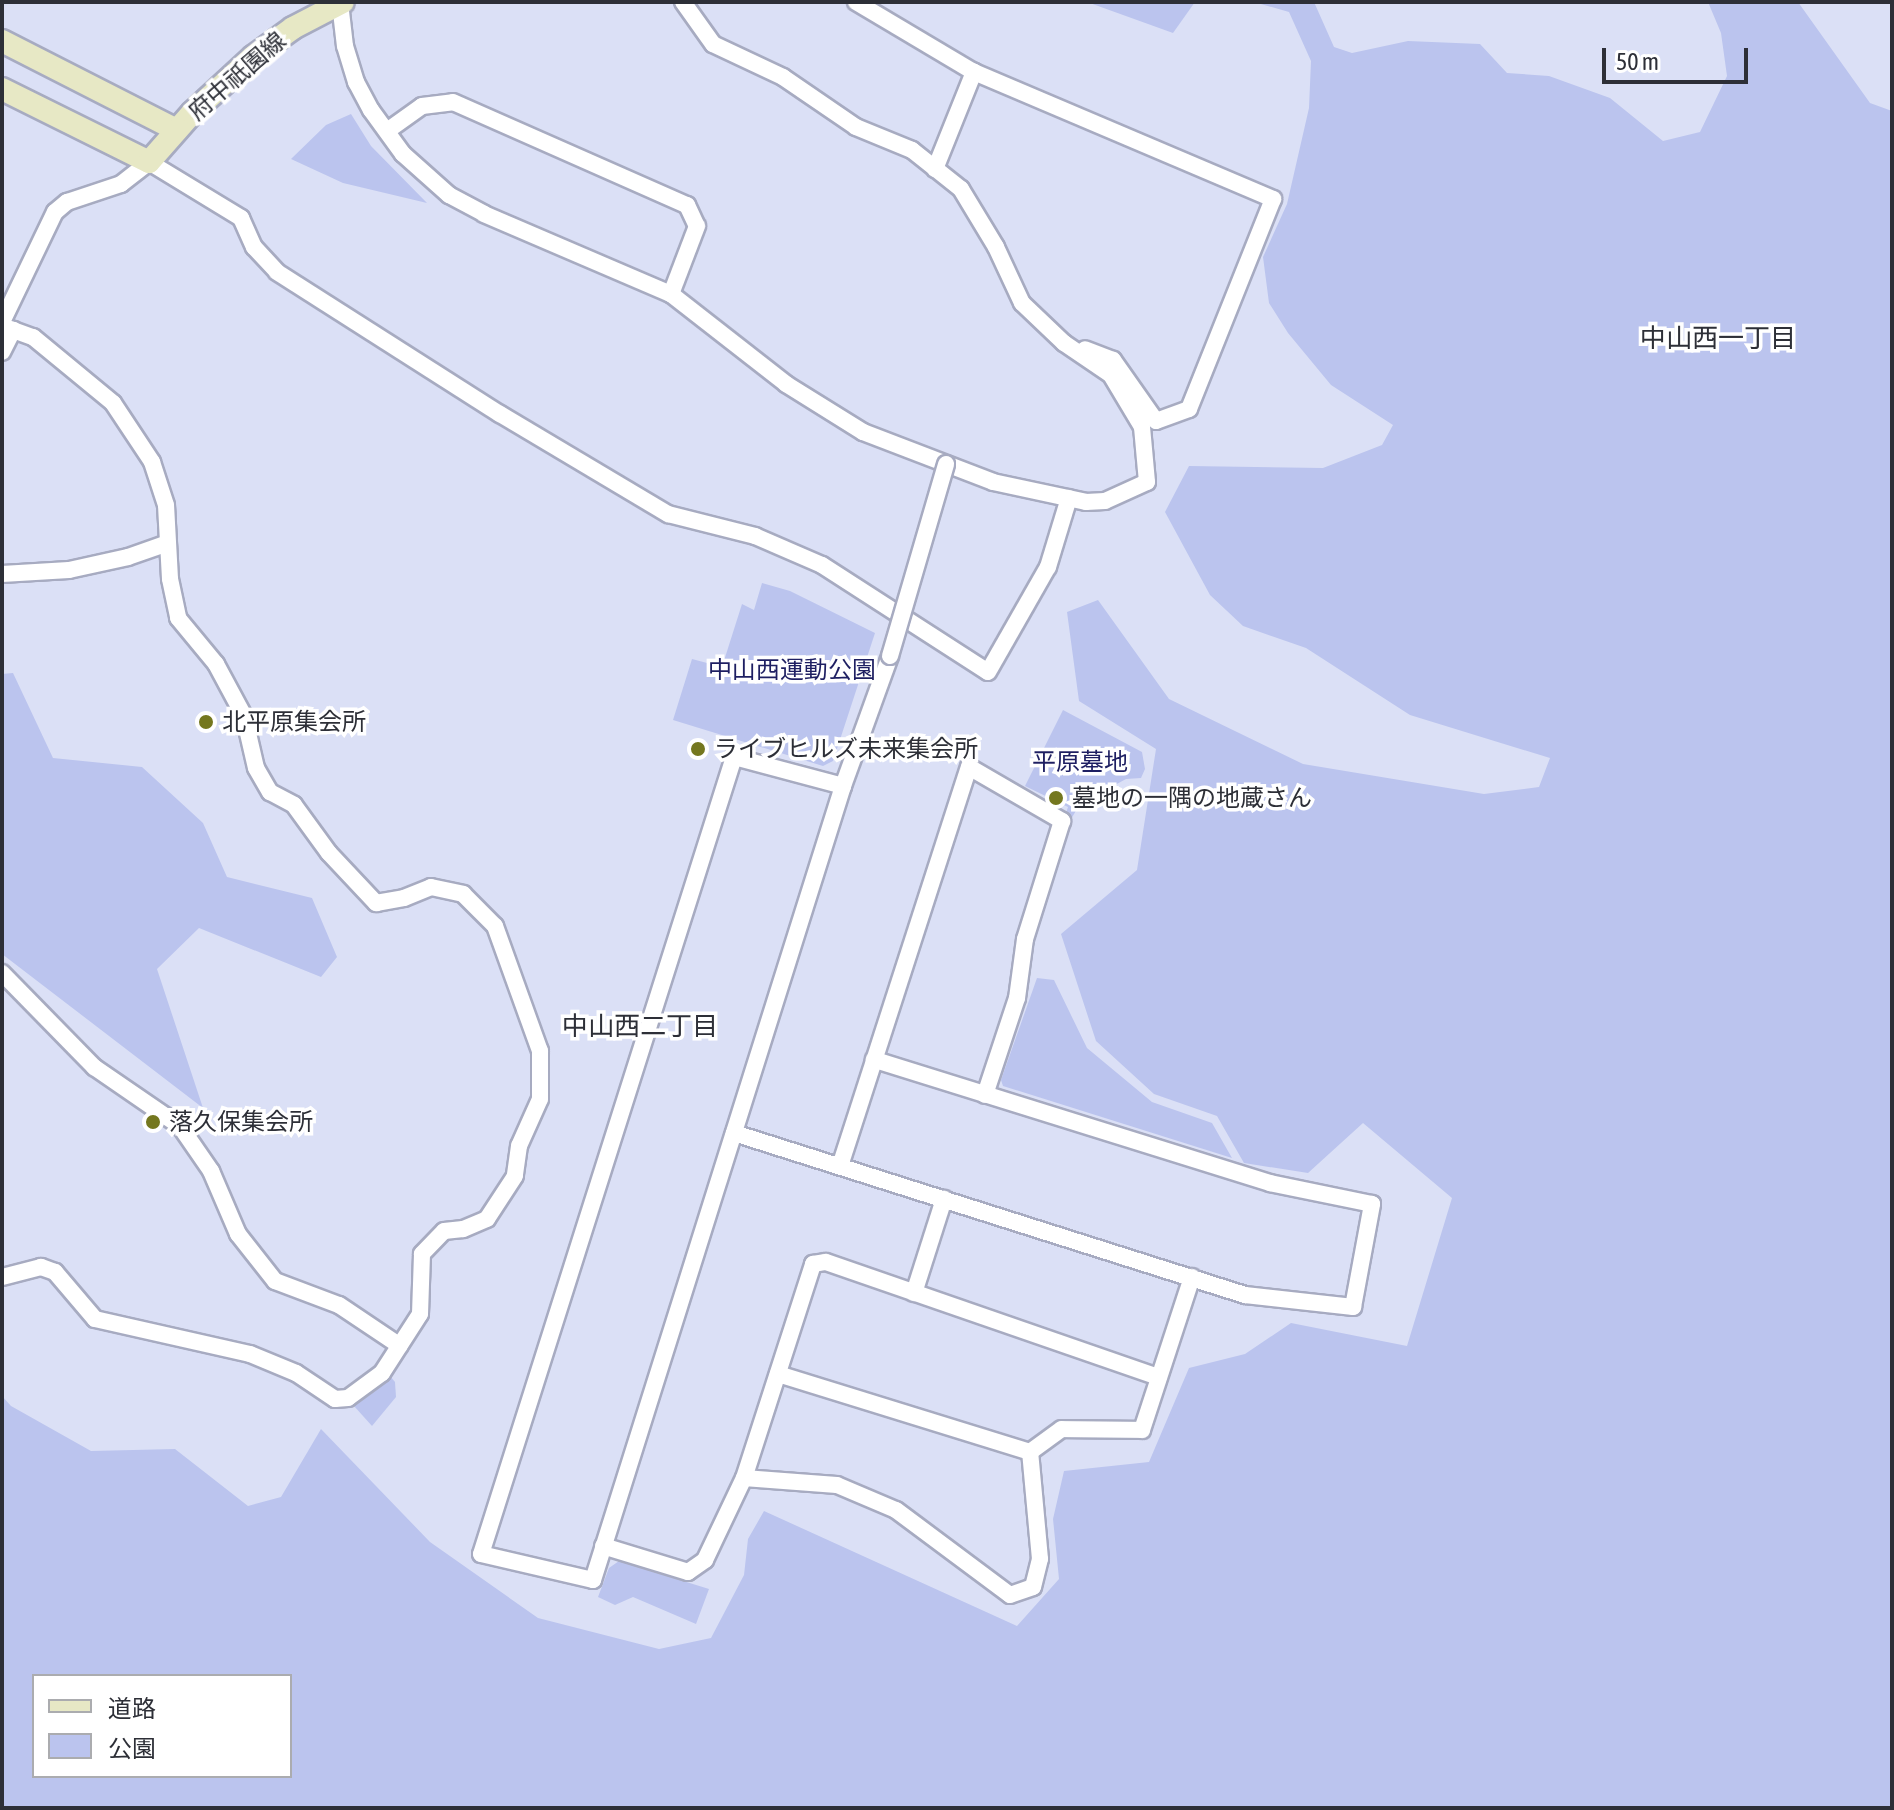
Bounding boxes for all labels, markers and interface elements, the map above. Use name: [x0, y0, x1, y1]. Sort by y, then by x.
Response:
street label: 府中祇園線: [182, 26, 292, 126]
scale bar: [1606, 32, 1752, 82]
text: 50 m: [1616, 48, 1659, 75]
district label: 中山西一丁目: [1640, 323, 1796, 355]
park label: 中山西運動公園: [708, 656, 876, 684]
place label: 北平原集会所: [222, 708, 366, 736]
marker: 北平原集会所: [197, 713, 215, 731]
place label: ライブヒルズ未来集会所: [714, 735, 978, 763]
marker: ライブヒルズ未来集会所: [689, 740, 707, 758]
park label: 平原墓地: [1032, 748, 1128, 776]
place label: 墓地の一隅の地蔵さん: [1072, 784, 1312, 812]
marker: 墓地の一隅の地蔵さん: [1047, 789, 1065, 807]
district label: 中山西二丁目: [562, 1011, 718, 1043]
place label: 落久保集会所: [169, 1108, 313, 1136]
marker: 落久保集会所: [144, 1113, 162, 1131]
legend: [32, 1674, 292, 1778]
text: 道路: [108, 1695, 156, 1722]
text: 公園: [108, 1735, 156, 1762]

